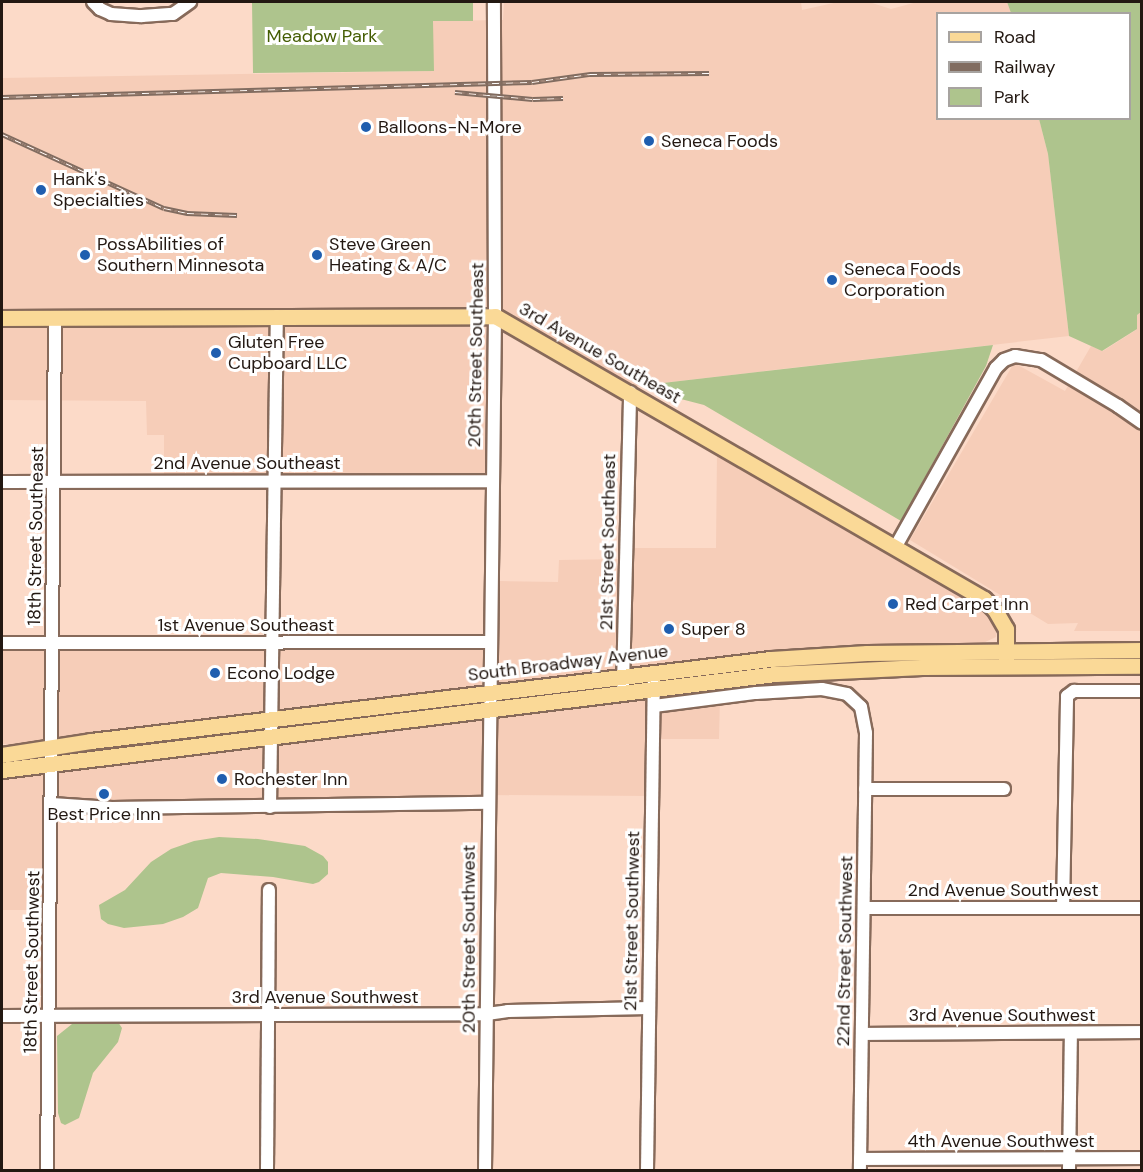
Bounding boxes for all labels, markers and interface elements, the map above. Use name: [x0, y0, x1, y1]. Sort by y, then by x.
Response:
legend: [936, 12, 1131, 120]
park label: Meadow Park: [267, 25, 377, 47]
text: Road: [994, 25, 1036, 49]
text: Railway: [994, 55, 1056, 79]
text: Park: [994, 85, 1030, 109]
place label: Balloons-N-More: [378, 116, 522, 138]
marker: Balloons-N-More: [359, 120, 373, 134]
place label: Seneca Foods: [661, 130, 778, 152]
marker: Seneca Foods: [642, 134, 656, 148]
place label: Hank's Specialties: [53, 169, 144, 212]
marker: Hank's Specialties: [34, 183, 48, 197]
place label: PossAbilities of Southern Minnesota: [97, 234, 264, 276]
place label: Steve Green Heating & A/C: [329, 234, 447, 276]
marker: PossAbilities of Southern Minnesota: [78, 248, 92, 262]
marker: Steve Green Heating & A/C: [310, 248, 324, 262]
place label: Seneca Foods Corporation: [844, 259, 961, 302]
street label: 20th Street Southeast: [464, 262, 488, 448]
marker: Seneca Foods Corporation: [825, 273, 839, 287]
street label: 3rd Avenue Southeast: [515, 298, 685, 408]
place label: Gluten Free Cupboard LLC: [228, 332, 347, 374]
marker: Gluten Free Cupboard LLC: [209, 346, 223, 360]
street label: 18th Street Southeast: [24, 446, 48, 626]
street label: 2nd Avenue Southeast: [153, 452, 341, 474]
street label: 21st Street Southeast: [596, 453, 620, 631]
place label: Red Carpet Inn: [905, 593, 1029, 615]
marker: Red Carpet Inn: [886, 597, 900, 611]
street label: 1st Avenue Southeast: [158, 614, 334, 636]
place label: Super 8: [681, 618, 746, 640]
marker: Super 8: [662, 622, 676, 636]
street label: South Broadway Avenue: [467, 640, 669, 686]
place label: Econo Lodge: [227, 662, 335, 684]
marker: Econo Lodge: [208, 666, 222, 680]
place label: Rochester Inn: [234, 768, 348, 790]
marker: Rochester Inn: [215, 772, 229, 786]
marker: Best Price Inn: [97, 787, 111, 801]
place label: Best Price Inn: [47, 803, 161, 825]
street label: 21st Street Southwest: [620, 831, 644, 1011]
street label: 20th Street Southwest: [458, 845, 480, 1033]
street label: 22nd Street Southwest: [833, 855, 857, 1047]
street label: 18th Street Southwest: [20, 870, 44, 1054]
street label: 2nd Avenue Southwest: [908, 879, 1098, 901]
street label: 3rd Avenue Southwest: [231, 986, 419, 1008]
street label: 3rd Avenue Southwest: [908, 1004, 1096, 1026]
street label: 4th Avenue Southwest: [907, 1130, 1095, 1152]

